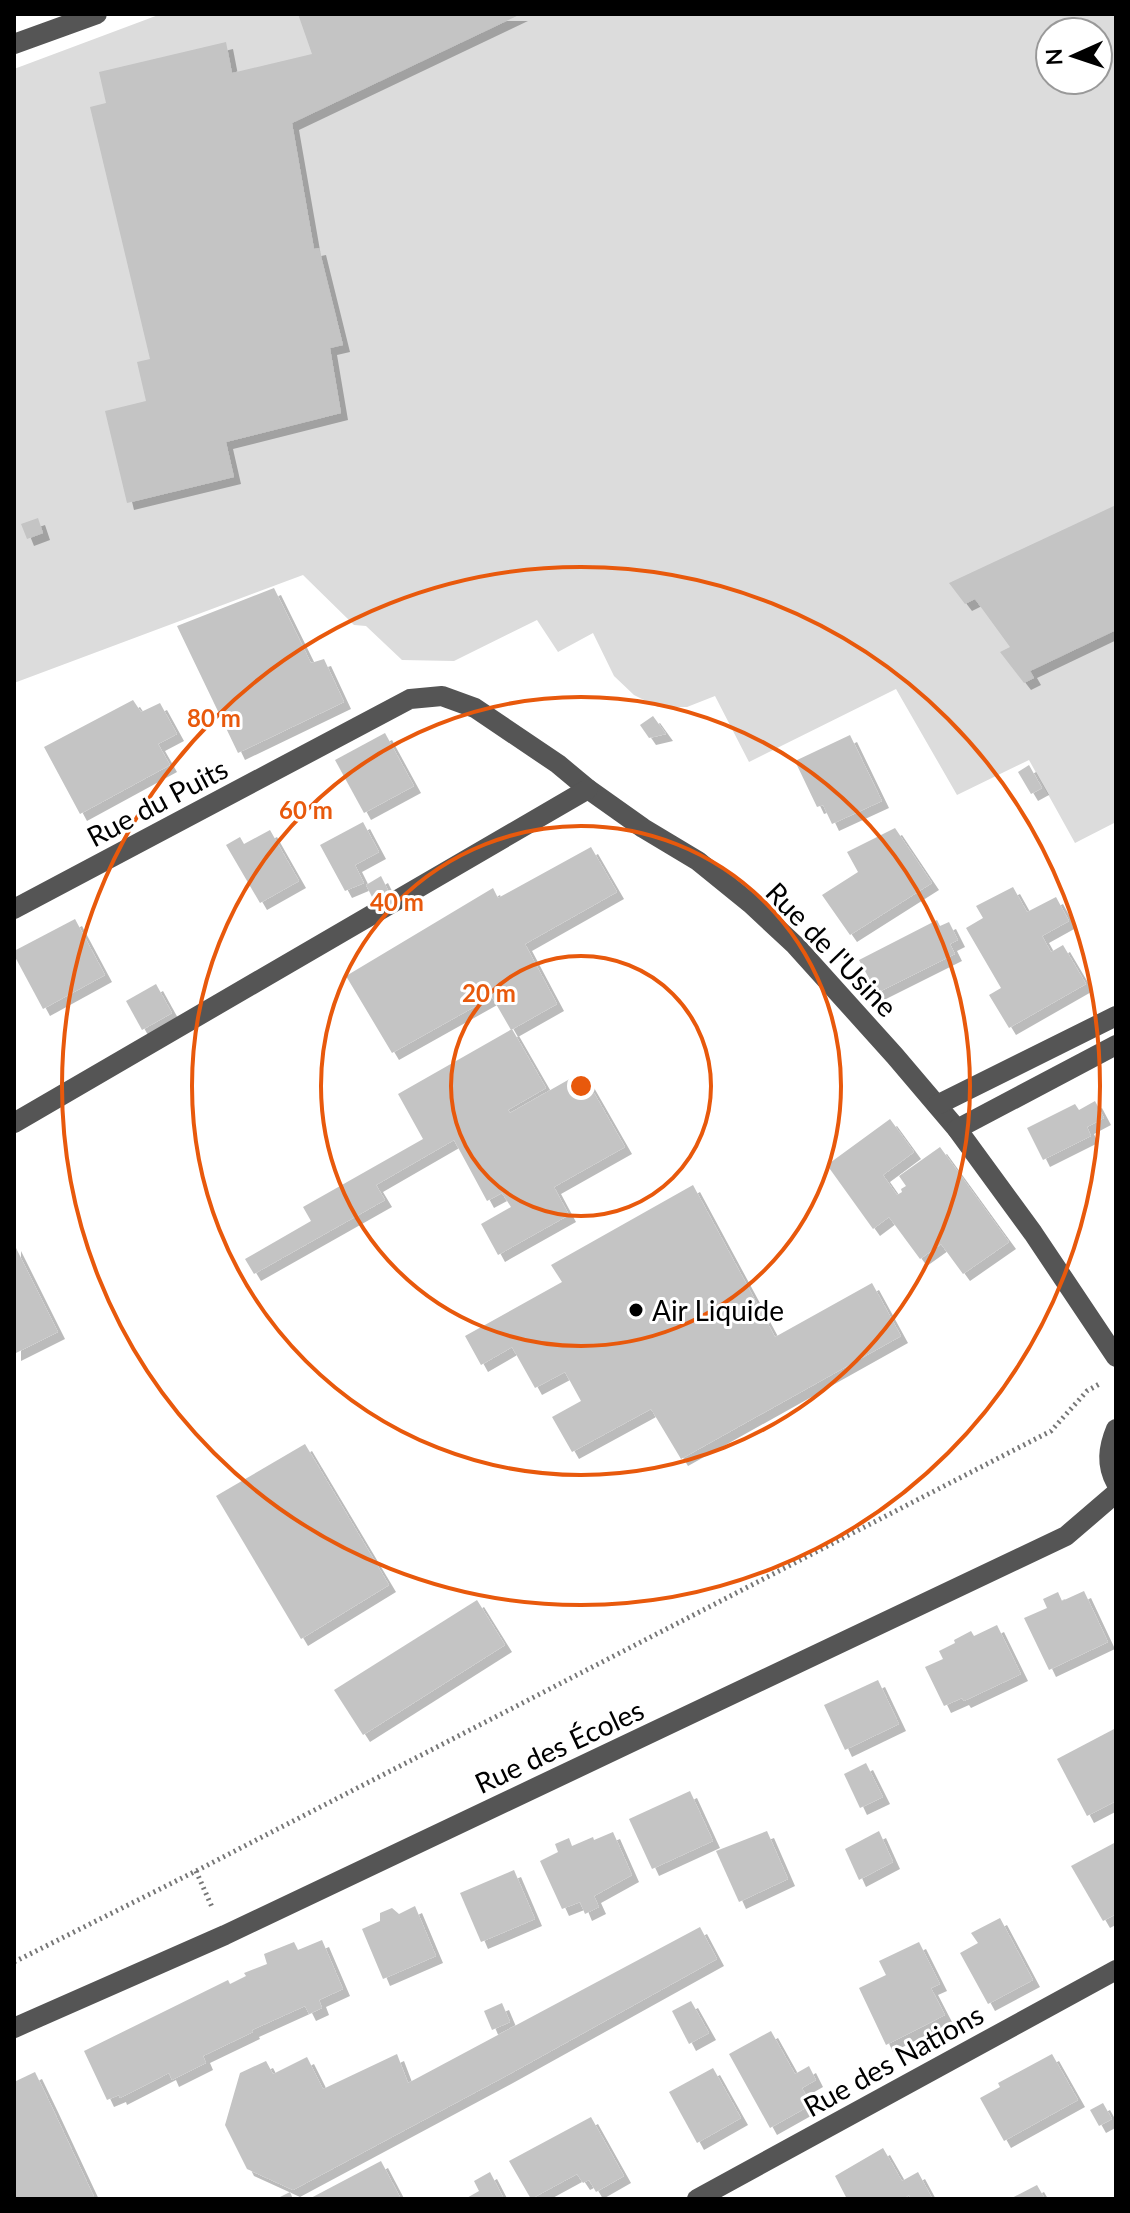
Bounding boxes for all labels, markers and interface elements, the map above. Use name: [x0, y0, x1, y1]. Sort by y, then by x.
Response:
north arrow: [1034, 16, 1114, 96]
text: N: [1040, 48, 1067, 66]
text: 80 m: [187, 703, 241, 732]
street label: Rue du Puits: [81, 751, 233, 853]
text: 60 m: [279, 795, 333, 824]
street label: Rue de l'Usine: [759, 875, 905, 1023]
text: 40 m: [370, 887, 424, 916]
text: 20 m: [462, 978, 516, 1007]
centre of rings: [567, 1072, 595, 1100]
place label: Air Liquide: [652, 1293, 784, 1327]
marker: Air Liquide: [627, 1301, 645, 1319]
street label: Rue des Écoles: [469, 1692, 649, 1800]
street label: Rue des Nations: [797, 1997, 989, 2123]

